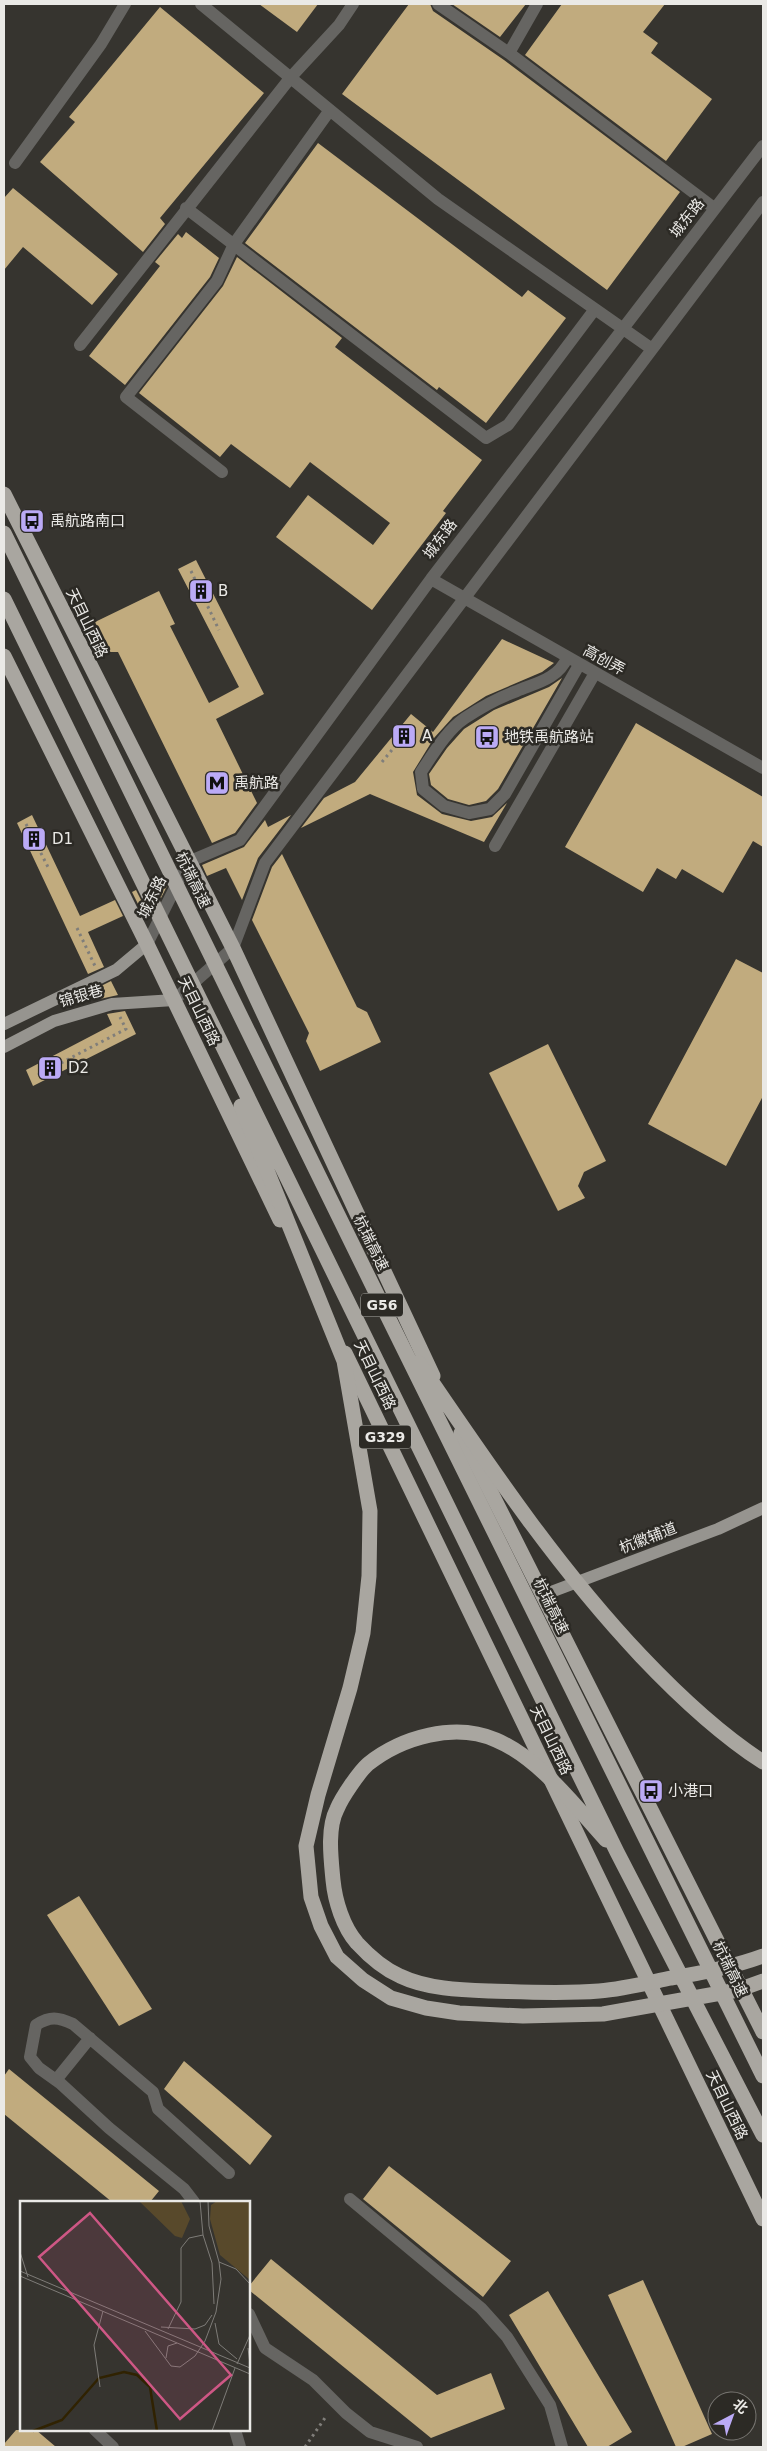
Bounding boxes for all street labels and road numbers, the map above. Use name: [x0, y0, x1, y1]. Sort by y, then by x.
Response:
street label: 城东路: [666, 195, 708, 241]
street label: 城东路: [419, 516, 461, 562]
street label: 天目山西路: [62, 585, 112, 661]
street label: 高创弄: [580, 641, 628, 679]
street label: 杭瑞高速: [172, 849, 214, 911]
street label: 城东路: [134, 873, 170, 921]
street label: 天目山西路: [174, 973, 224, 1049]
street label: 锦银巷: [57, 981, 105, 1011]
street label: 杭瑞高速: [350, 1212, 392, 1274]
road number: G56: [361, 1294, 403, 1316]
street label: 天目山西路: [350, 1337, 400, 1413]
road number: G329: [359, 1425, 411, 1448]
street label: 杭徽辅道: [617, 1519, 679, 1557]
street label: 杭瑞高速: [530, 1575, 572, 1637]
street label: 天目山西路: [526, 1702, 576, 1778]
street label: 杭瑞高速: [709, 1938, 751, 2000]
street label: 天目山西路: [702, 2067, 752, 2143]

